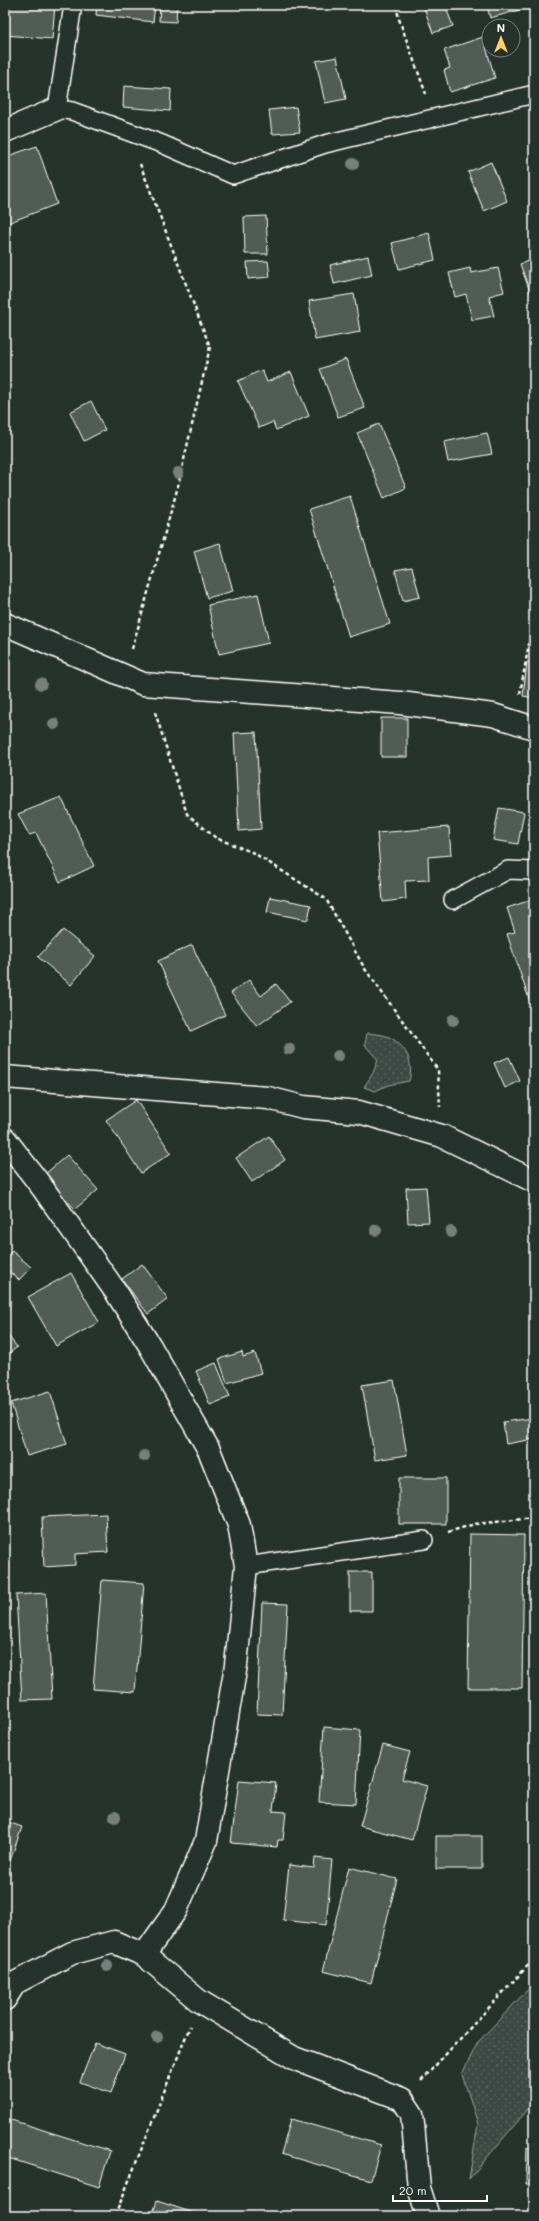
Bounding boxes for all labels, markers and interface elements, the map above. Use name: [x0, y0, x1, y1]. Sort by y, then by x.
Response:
north arrow: [481, 18, 521, 58]
text: N: [497, 20, 505, 35]
scale bar: [393, 2177, 487, 2203]
text: 20 m: [399, 2182, 427, 2198]

